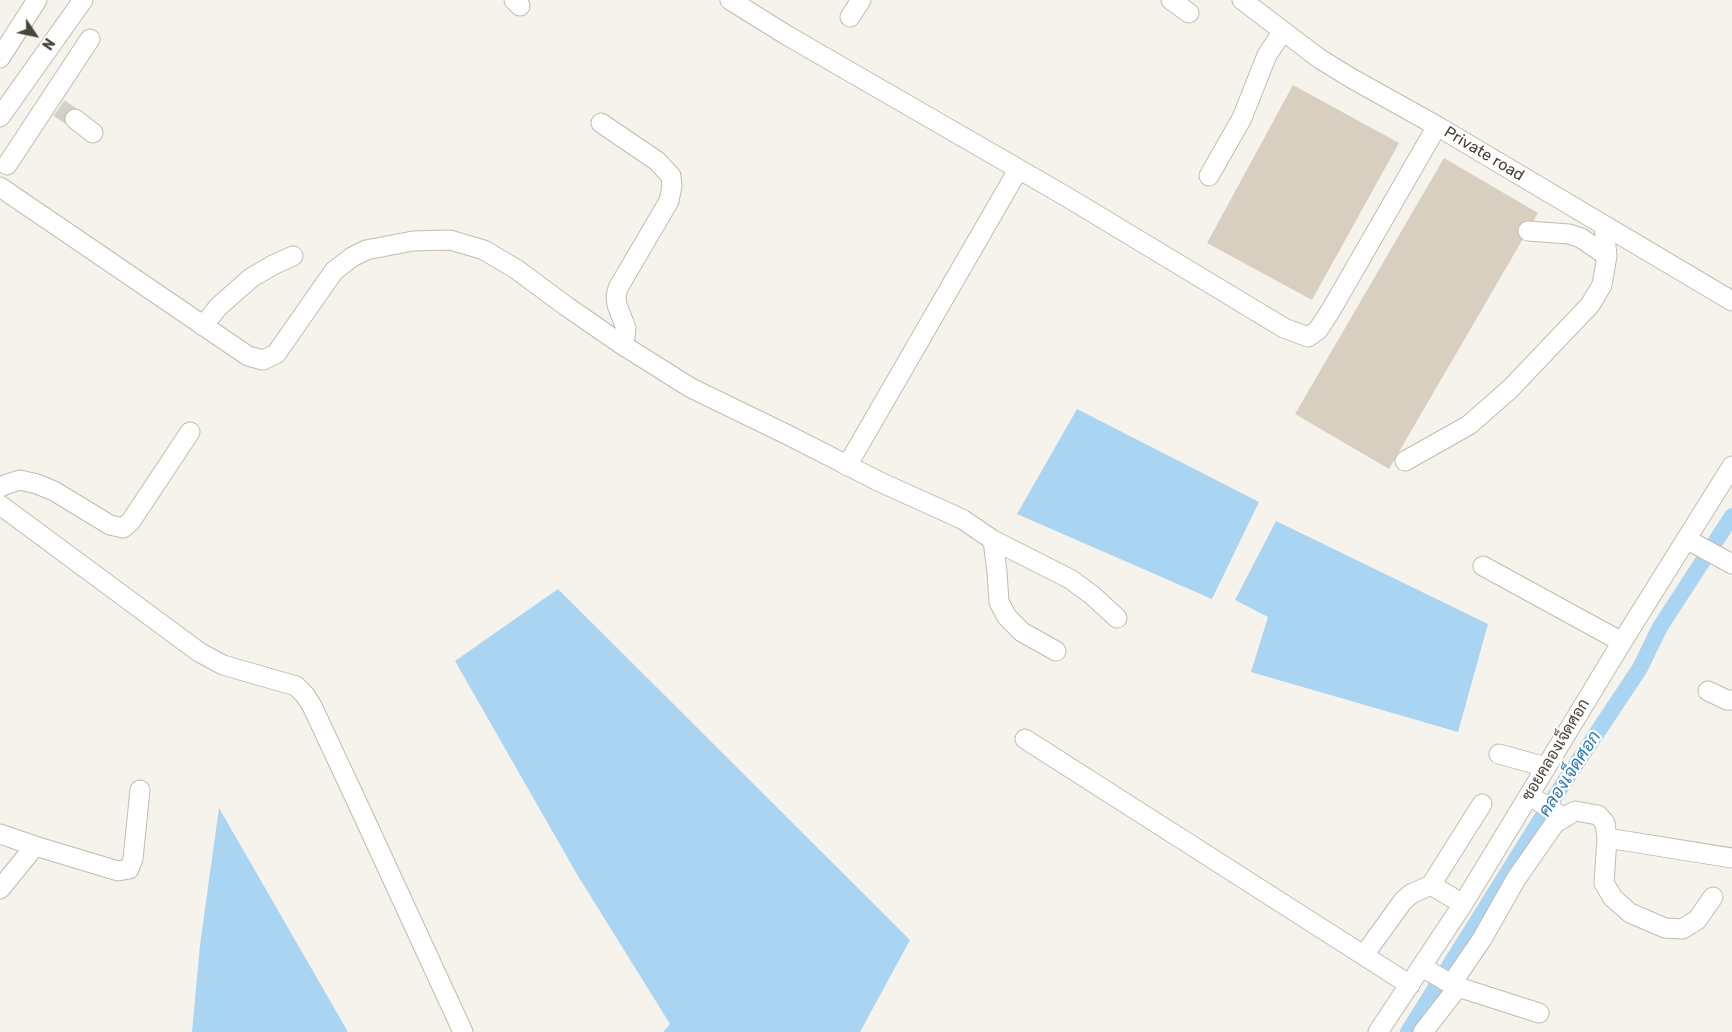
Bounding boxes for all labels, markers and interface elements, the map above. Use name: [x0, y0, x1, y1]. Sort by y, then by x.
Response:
north arrow: [10, 10, 60, 60]
text: N: [38, 35, 58, 53]
street label: Private road: [1440, 123, 1528, 185]
street label: ซอยคลองเจ็ดศอก: [1518, 696, 1594, 804]
water label: คลองเจ็ดศอก: [1534, 727, 1606, 821]

